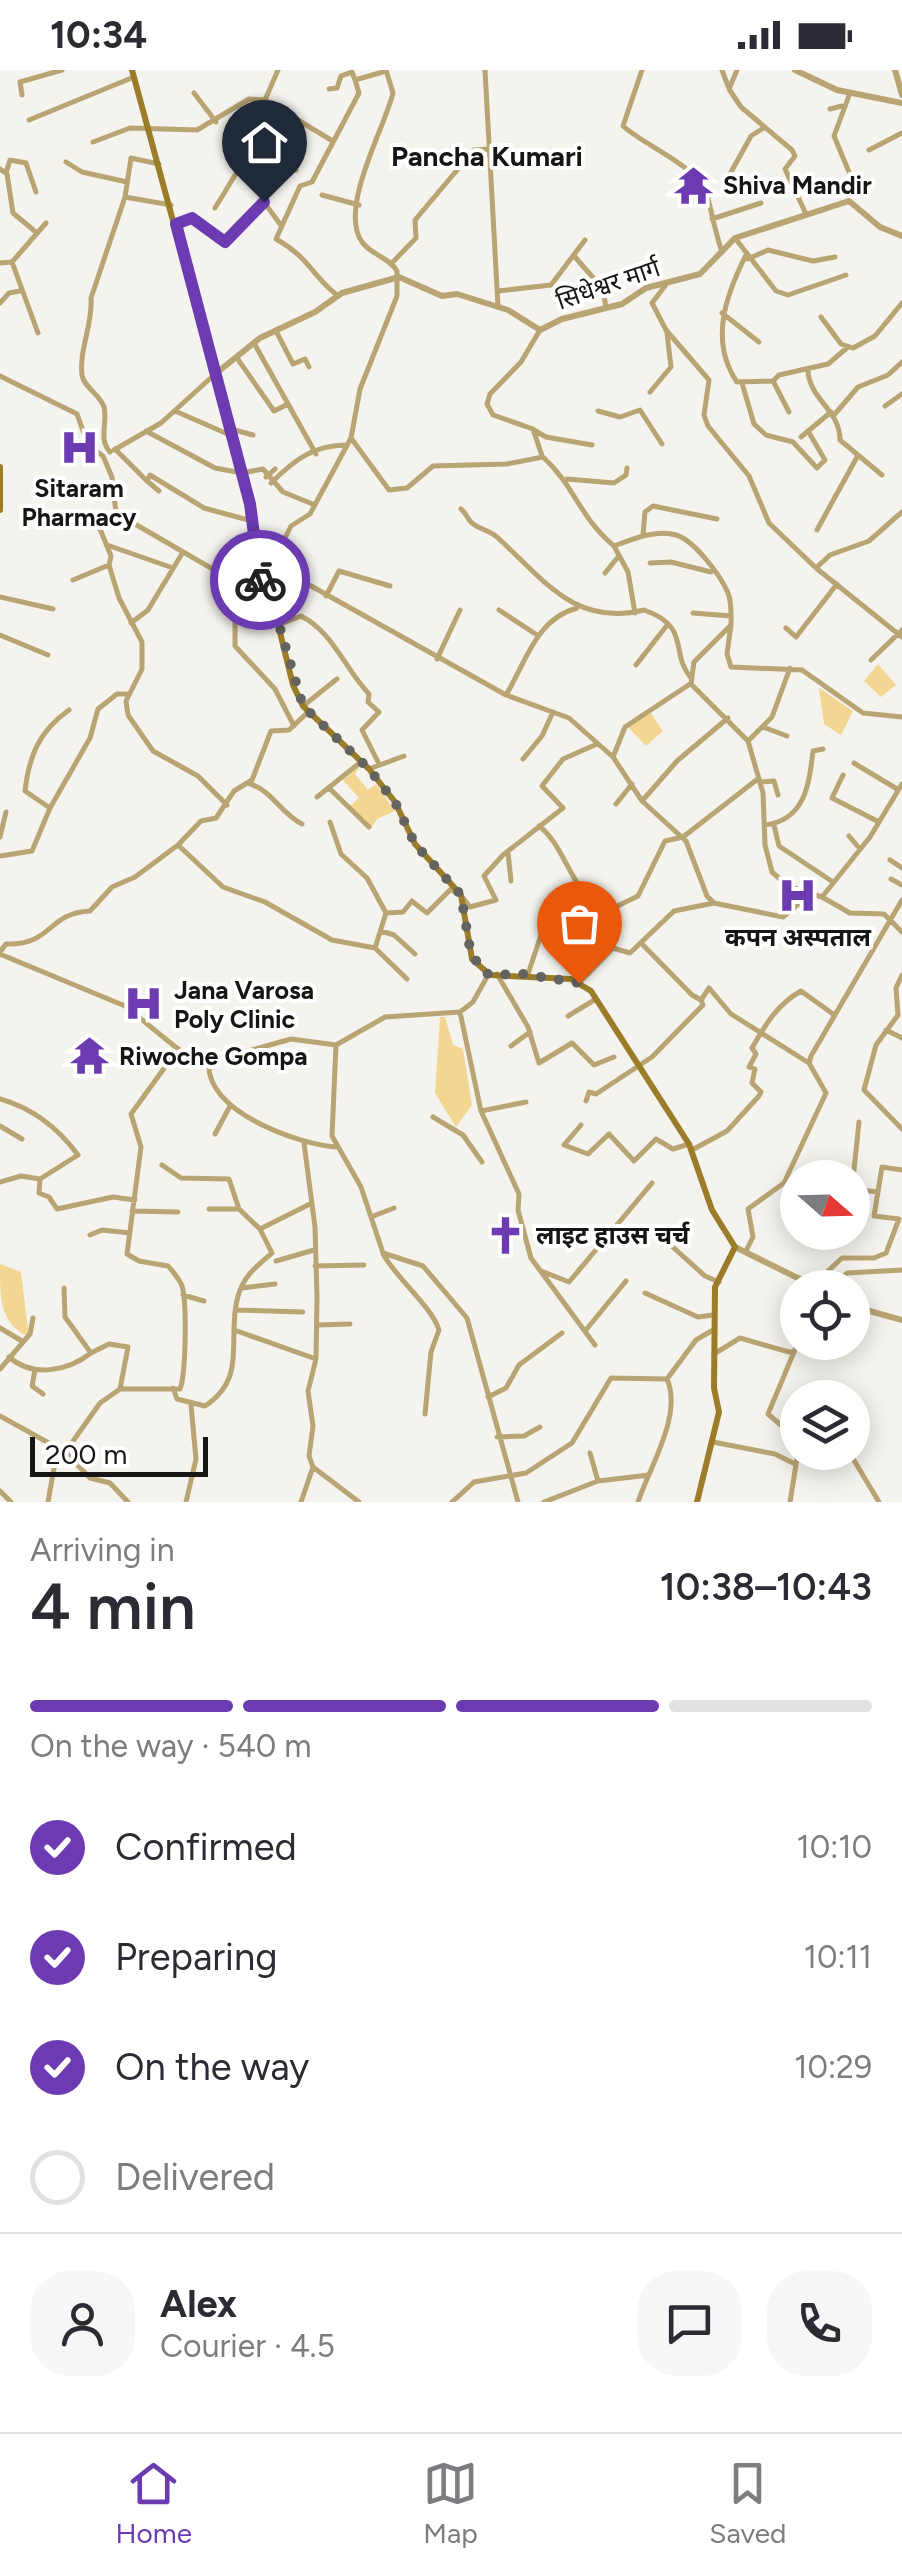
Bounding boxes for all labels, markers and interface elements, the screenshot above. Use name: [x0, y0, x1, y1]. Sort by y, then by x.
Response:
text: 10:34: [50, 12, 147, 58]
pin: [222, 100, 307, 203]
icon: home: [237, 115, 292, 170]
district label: Pancha Kumari: [391, 139, 583, 173]
temple icon: Shiva Mandir: [672, 164, 714, 206]
place label: Shiva Mandir: [723, 170, 872, 200]
street label: सिधेश्वर मार्ग: [552, 252, 665, 316]
hospital icon: Sitaram Pharmacy: [58, 426, 100, 468]
place label: Sitaram Pharmacy: [22, 473, 137, 532]
courier: [210, 530, 310, 630]
icon: bike: [233, 553, 288, 608]
hospital icon: कपन अस्पताल: [777, 875, 819, 917]
pin: [537, 881, 622, 984]
icon: bag: [552, 896, 607, 951]
place label: कपन अस्पताल: [725, 922, 872, 952]
place label: Jana Varosa Poly Clinic: [174, 975, 314, 1034]
hospital icon: Jana Varosa Poly Clinic: [123, 983, 165, 1025]
temple icon: Riwoche Gompa: [68, 1035, 110, 1077]
place label: Riwoche Gompa: [119, 1041, 308, 1071]
north arrow: [780, 1160, 870, 1250]
map controls: [780, 1160, 870, 1470]
church icon: लाइट हाउस चर्च: [485, 1214, 527, 1256]
place label: लाइट हाउस चर्च: [536, 1220, 690, 1250]
button: locate: [780, 1270, 870, 1360]
button: layers: [780, 1380, 870, 1470]
scale bar: [30, 1432, 208, 1476]
text: 200 m: [45, 1437, 127, 1471]
text: Arriving in: [30, 1531, 175, 1569]
text: 10:38–10:43: [660, 1564, 872, 1610]
text: 4 min: [30, 1567, 196, 1645]
text: On the way · 540 m: [30, 1727, 311, 1765]
icon: check: [30, 1820, 85, 1875]
text: Confirmed: [115, 1824, 297, 1870]
text: 10:10: [796, 1828, 872, 1866]
icon: check: [30, 1930, 85, 1985]
text: Preparing: [115, 1934, 277, 1980]
text: 10:11: [804, 1938, 872, 1976]
icon: check: [30, 2040, 85, 2095]
text: On the way: [115, 2044, 309, 2090]
text: 10:29: [794, 2048, 872, 2086]
text: Delivered: [115, 2154, 275, 2200]
button: person: [30, 2271, 135, 2376]
button: chat: [637, 2271, 742, 2376]
button: phone: [767, 2271, 872, 2376]
text: Alex: [160, 2281, 237, 2327]
text: Courier · 4.5: [160, 2327, 335, 2365]
tab: Home: [116, 2456, 192, 2550]
tab: Map: [423, 2456, 478, 2550]
tab: Saved: [709, 2456, 786, 2550]

